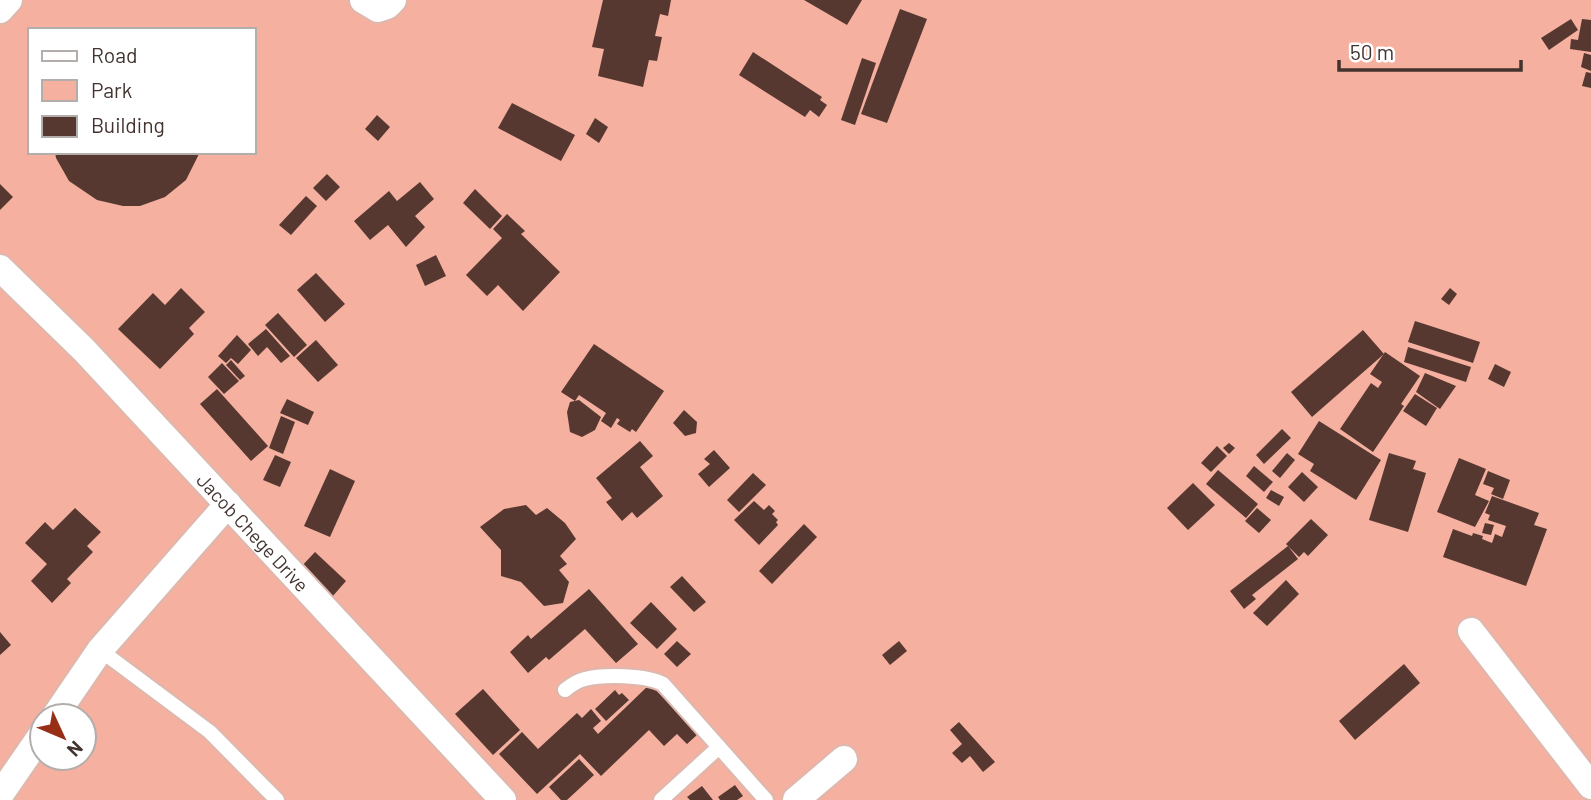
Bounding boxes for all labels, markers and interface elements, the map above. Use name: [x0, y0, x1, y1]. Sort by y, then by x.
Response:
legend: [28, 28, 256, 154]
scale bar: [1339, 28, 1521, 72]
text: 50 m: [1350, 39, 1394, 64]
text: Road: [91, 42, 137, 67]
text: Park: [91, 77, 132, 102]
text: Building: [91, 112, 165, 137]
street label: Jacob Chege Drive: [193, 468, 314, 596]
north arrow: [28, 702, 98, 772]
text: N: [63, 737, 88, 762]

